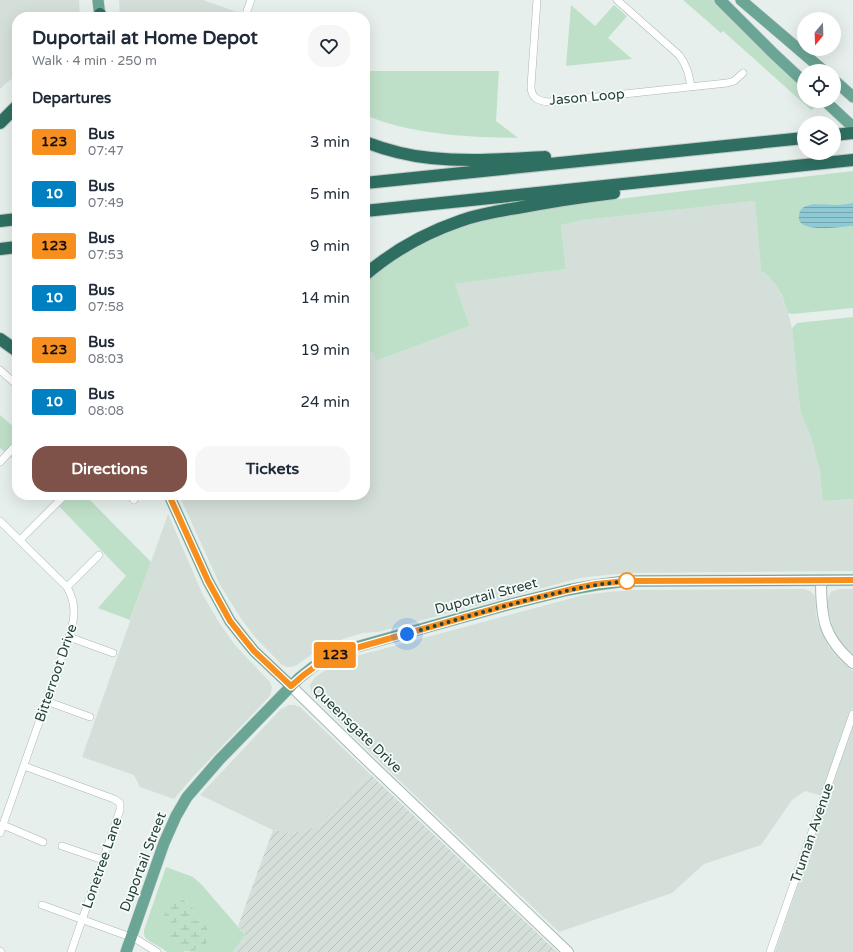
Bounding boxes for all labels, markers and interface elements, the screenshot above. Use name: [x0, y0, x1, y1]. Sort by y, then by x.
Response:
north arrow: [797, 12, 841, 56]
map controls: [797, 12, 841, 160]
button: heart: [308, 25, 350, 67]
text: Duportail at Home Depot: [32, 27, 258, 49]
text: Walk · 4 min · 250 m: [32, 53, 157, 69]
button: locate: [797, 64, 841, 108]
street label: Jason Loop: [549, 85, 626, 109]
text: Departures: [32, 89, 111, 107]
button: layers: [797, 116, 841, 160]
text: Bus: [88, 125, 115, 143]
text: 123: [41, 133, 67, 150]
text: 3 min: [310, 133, 350, 151]
text: 07:47: [88, 143, 124, 159]
text: Bus: [88, 177, 115, 195]
text: 10: [45, 185, 63, 202]
text: 5 min: [310, 185, 350, 203]
text: 07:49: [88, 195, 124, 211]
text: Bus: [88, 229, 115, 247]
text: 123: [41, 237, 67, 254]
text: 9 min: [310, 237, 350, 255]
text: 07:53: [88, 247, 124, 263]
text: Bus: [88, 281, 115, 299]
text: 10: [45, 289, 63, 306]
text: 14 min: [301, 289, 350, 307]
text: 07:58: [88, 299, 124, 315]
text: Bus: [88, 333, 115, 351]
text: 123: [41, 341, 67, 358]
text: 19 min: [301, 341, 350, 359]
text: 08:03: [88, 351, 124, 367]
text: Bus: [88, 385, 115, 403]
text: 10: [45, 393, 63, 410]
text: 24 min: [301, 393, 350, 411]
text: 08:08: [88, 403, 124, 419]
button: Directions: [32, 446, 187, 492]
button: Tickets: [195, 446, 350, 492]
unlabelled marker: [618, 572, 636, 590]
street label: Duportail Street: [433, 574, 540, 618]
street label: Bitterroot Drive: [31, 622, 81, 724]
your location: [397, 624, 417, 644]
line badge: 123: [312, 642, 358, 668]
text: 123: [322, 646, 348, 663]
street label: Queensgate Drive: [308, 682, 406, 776]
street label: Truman Avenue: [787, 781, 837, 885]
street label: Duportail Street: [116, 809, 170, 914]
street label: Lonetree Lane: [78, 815, 126, 911]

